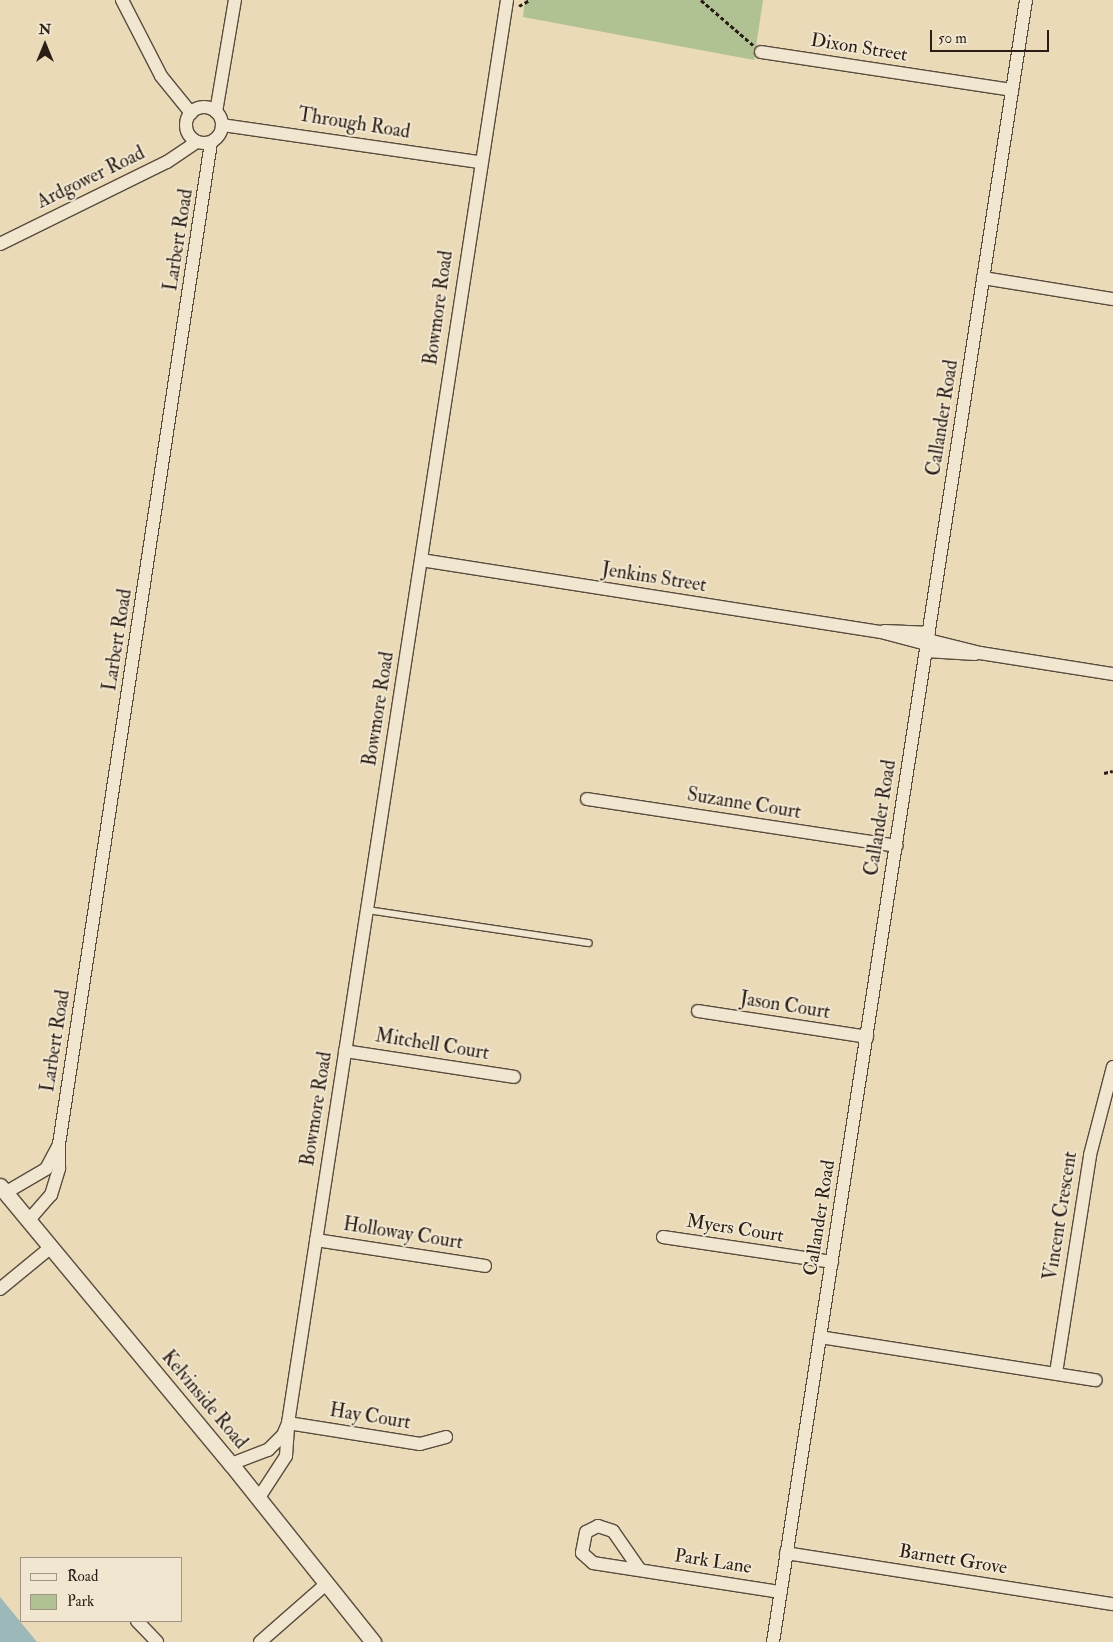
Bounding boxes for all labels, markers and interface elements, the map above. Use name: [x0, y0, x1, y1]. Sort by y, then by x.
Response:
north arrow: [20, 20, 70, 70]
scale bar: [933, 20, 1052, 52]
text: N: [39, 21, 51, 38]
street label: Dixon Street: [809, 29, 909, 67]
text: 50 m: [938, 29, 967, 48]
street label: Through Road: [296, 104, 412, 144]
street label: Ardgower Road: [33, 142, 149, 214]
street label: Larbert Road: [160, 187, 198, 293]
street label: Bowmore Road: [420, 249, 458, 367]
street label: Callander Road: [923, 358, 963, 478]
street label: Jenkins Street: [600, 558, 708, 598]
street label: Larbert Road: [99, 587, 137, 693]
street label: Bowmore Road: [359, 650, 399, 768]
street label: Callander Road: [861, 758, 901, 878]
street label: Suzanne Court: [685, 784, 803, 824]
street label: Larbert Road: [37, 988, 75, 1094]
street label: Jason Court: [738, 988, 832, 1024]
street label: Mitchell Court: [373, 1025, 491, 1065]
street label: Bowmore Road: [297, 1050, 337, 1168]
street label: Vincent Crescent: [1040, 1150, 1082, 1282]
street label: Callander Road: [800, 1158, 840, 1278]
street label: Myers Court: [685, 1210, 785, 1248]
street label: Holloway Court: [342, 1213, 464, 1255]
street label: Kelvinside Road: [156, 1346, 252, 1454]
street label: Hay Court: [328, 1399, 412, 1435]
street label: Barnett Grove: [897, 1540, 1009, 1580]
street label: Park Lane: [673, 1545, 753, 1579]
legend: [20, 1557, 182, 1622]
text: Road: [67, 1567, 98, 1586]
text: Park: [67, 1592, 94, 1611]

